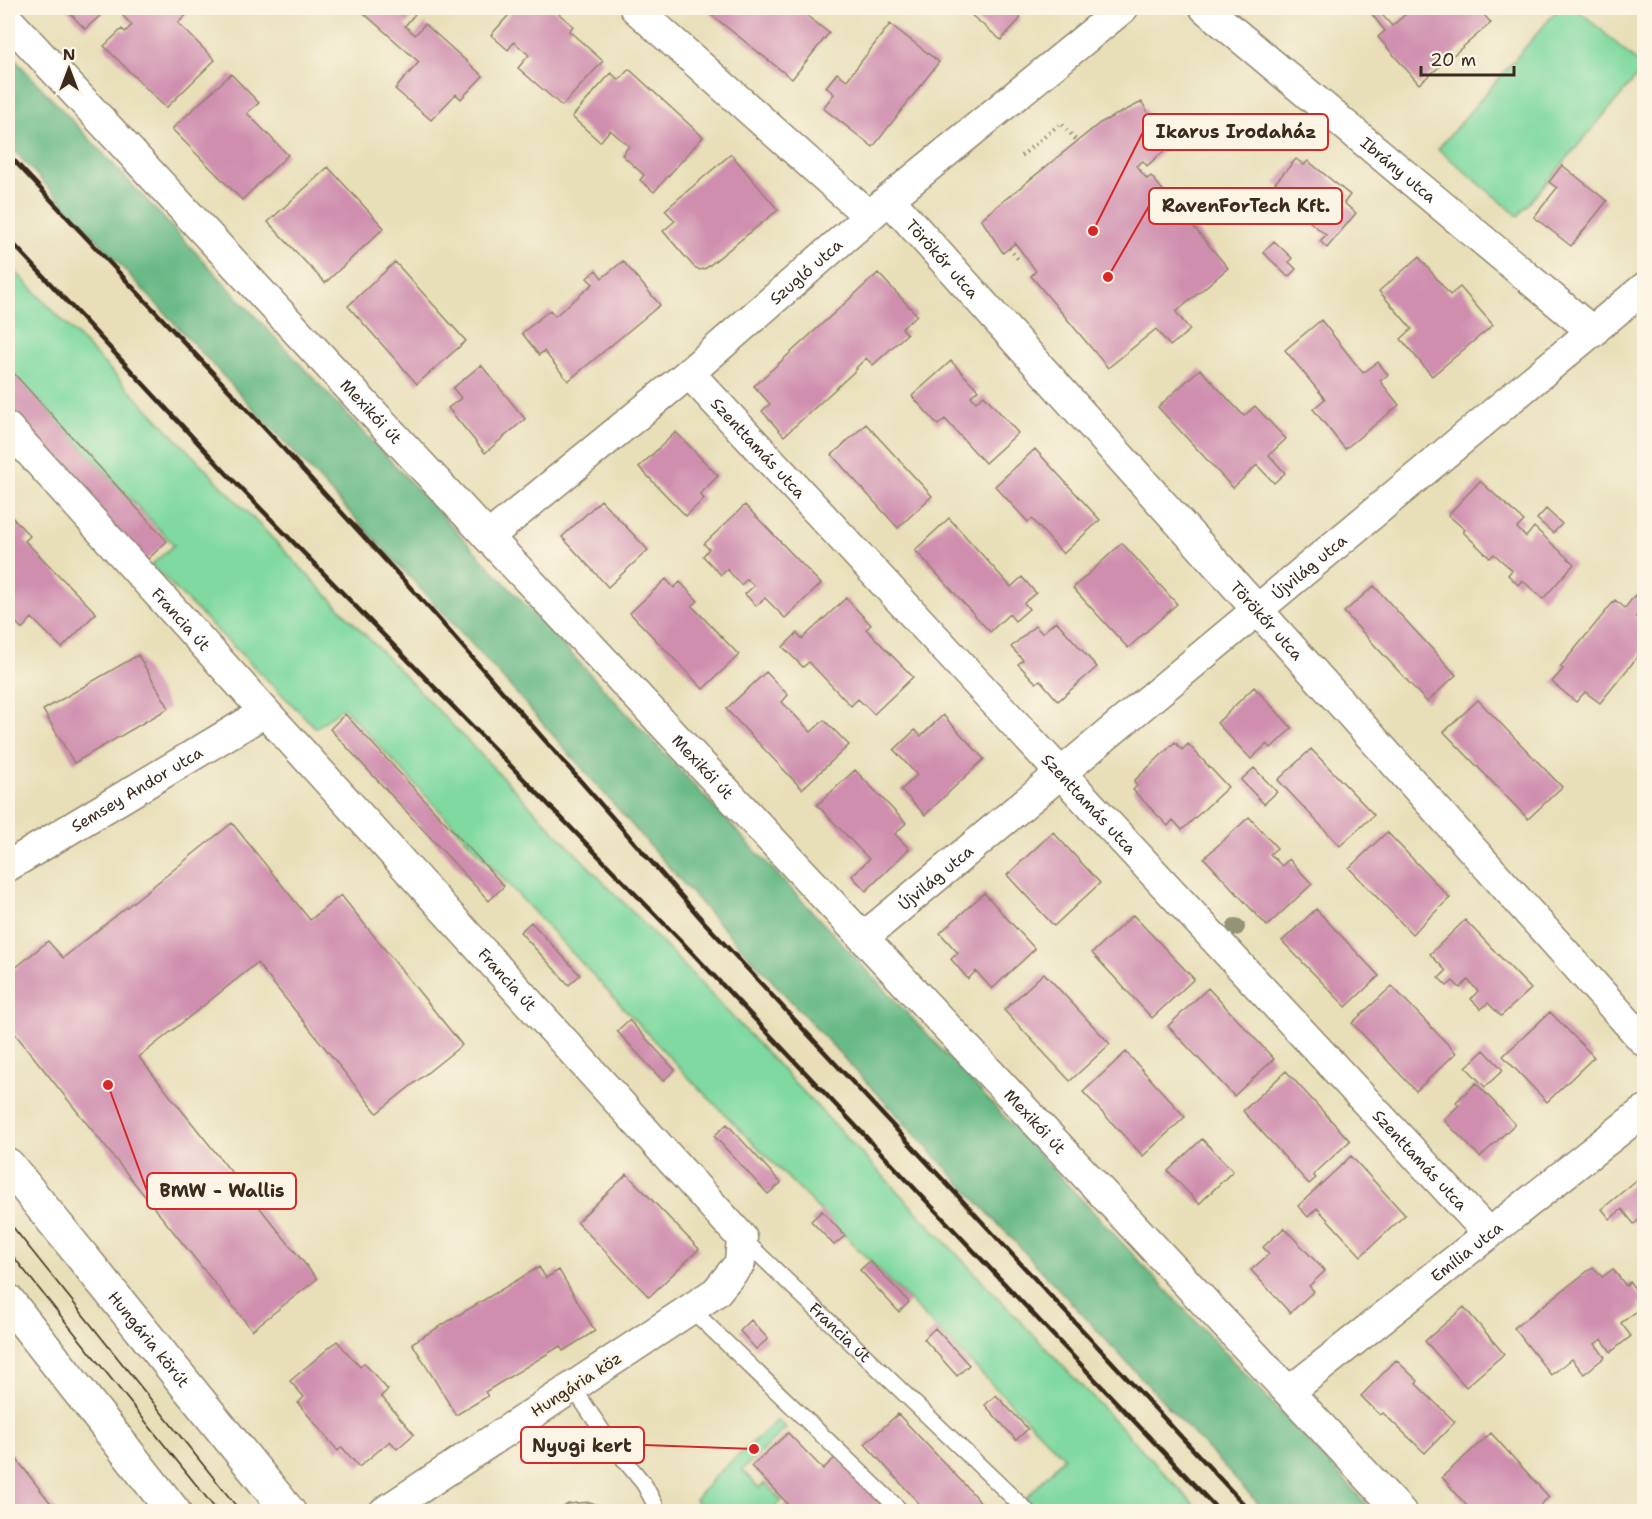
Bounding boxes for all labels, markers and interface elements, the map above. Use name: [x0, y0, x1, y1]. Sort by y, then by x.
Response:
north arrow: [39, 39, 99, 99]
scale bar: [1421, 39, 1514, 77]
text: N: [63, 44, 75, 65]
text: 20 m: [1430, 48, 1476, 72]
callout: Ikarus Irodaház: [1143, 114, 1328, 150]
text: Ikarus Irodaház: [1156, 120, 1316, 144]
street label: Ibrány utca: [1356, 132, 1440, 208]
callout: RavenForTech Kft.: [1149, 188, 1342, 224]
text: RavenForTech Kft.: [1162, 194, 1330, 218]
street label: Törökőr utca: [901, 215, 983, 303]
street label: Szugló utca: [765, 234, 847, 309]
street label: Mexikói út: [336, 375, 406, 449]
street label: Szenttamás utca: [706, 393, 810, 503]
street label: Újvilág utca: [1268, 530, 1351, 604]
street label: Törökőr utca: [1225, 577, 1308, 665]
street label: Francia út: [147, 584, 215, 655]
street label: Mexikói út: [667, 730, 738, 804]
street label: Semsey Andor utca: [67, 742, 207, 837]
street label: Szenttamás utca: [1037, 749, 1141, 859]
street label: Újvilág utca: [894, 841, 978, 915]
street label: Francia út: [473, 944, 541, 1016]
street label: Mexikói út: [999, 1085, 1070, 1158]
street label: Szenttamás utca: [1368, 1105, 1472, 1215]
callout: BMW - Wallis: [147, 1173, 296, 1209]
text: BMW - Wallis: [159, 1179, 285, 1203]
street label: Emília utca: [1427, 1217, 1507, 1287]
street label: Hungária körút: [103, 1287, 194, 1392]
street label: Francia út: [804, 1298, 875, 1367]
street label: Hungária köz: [527, 1347, 626, 1422]
callout: Nyugi kert: [521, 1427, 644, 1463]
text: Nyugi kert: [532, 1434, 632, 1458]

